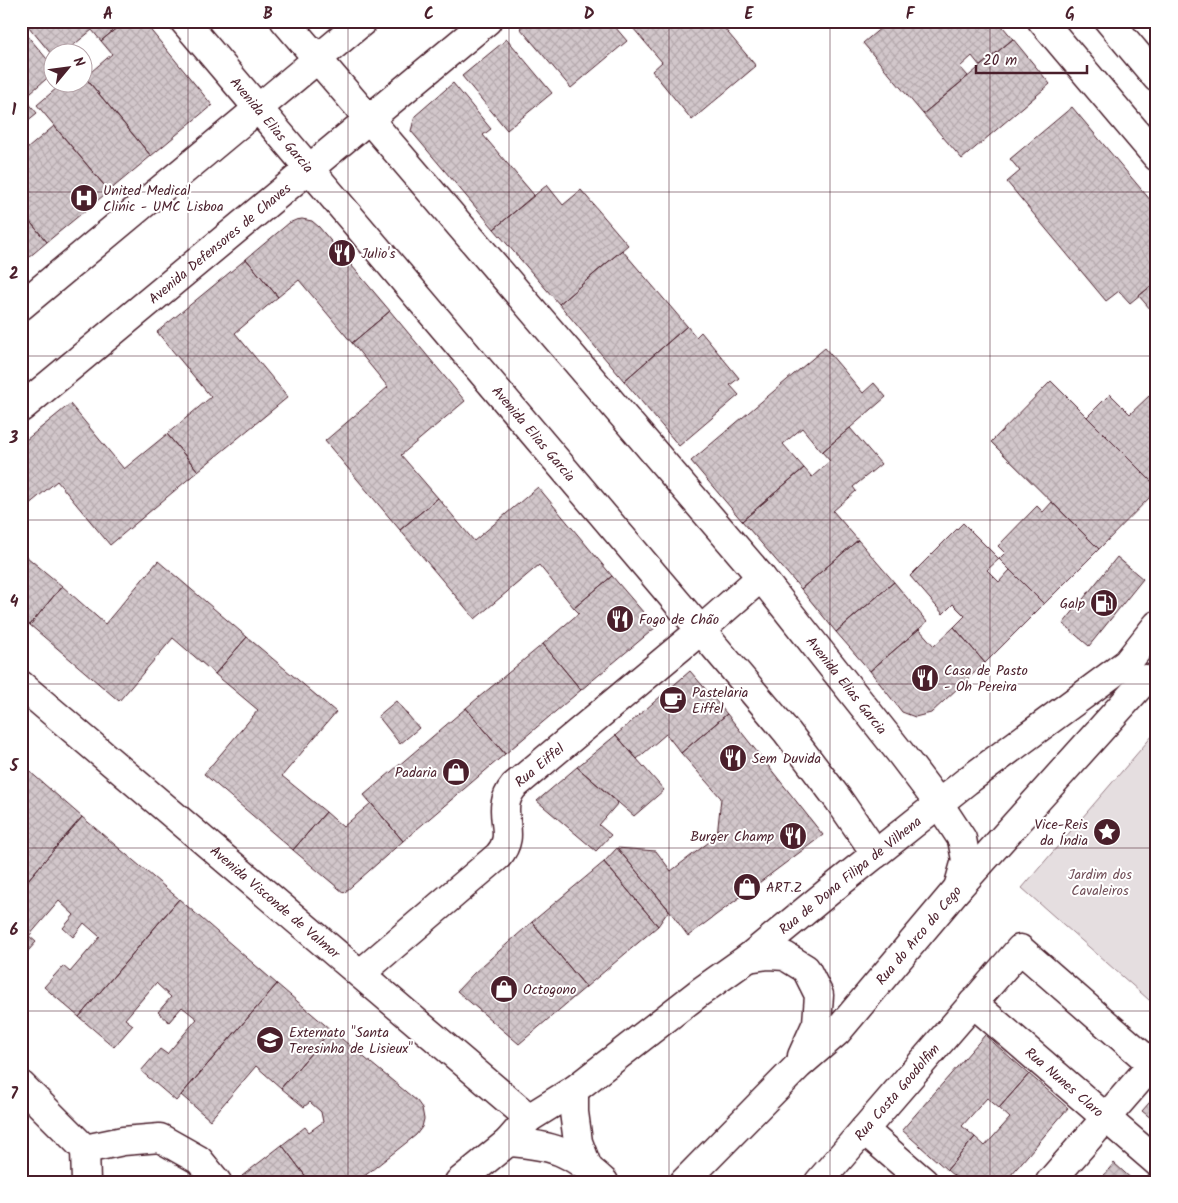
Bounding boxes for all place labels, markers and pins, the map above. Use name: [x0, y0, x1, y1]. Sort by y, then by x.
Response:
place label: United Medical Clinic - UMC Lisboa: [103, 180, 223, 218]
hospital icon: United Medical Clinic - UMC Lisboa: [69, 183, 99, 213]
restaurant icon: Julio's: [327, 238, 357, 268]
place label: Julio's: [361, 243, 395, 265]
fuel station icon: Galp: [1089, 588, 1119, 618]
place label: Galp: [1060, 593, 1085, 615]
restaurant icon: Fogo de Chão: [605, 604, 635, 634]
place label: Fogo de Chão: [639, 609, 719, 631]
place label: Casa de Pasto - Oh Pereira: [944, 660, 1028, 698]
restaurant icon: Casa de Pasto - Oh Pereira: [910, 663, 940, 693]
place label: Pastelaria Eiffel: [692, 682, 748, 720]
cafe icon: Pastelaria Eiffel: [658, 685, 688, 715]
restaurant icon: Sem Duvida: [718, 743, 748, 773]
place label: Sem Duvida: [752, 748, 821, 770]
shop icon: Padaria: [441, 757, 471, 787]
place label: Padaria: [395, 762, 437, 784]
place label: Vice-Reis da Índia: [1034, 814, 1088, 852]
place icon: Vice-Reis da Índia: [1092, 817, 1122, 847]
restaurant icon: Burger Champ: [778, 821, 808, 851]
place label: Burger Champ: [690, 826, 774, 848]
shop icon: ART.Z: [732, 872, 762, 902]
place label: ART.Z: [766, 877, 802, 899]
shop icon: Octogono: [489, 974, 519, 1004]
place label: Octogono: [523, 979, 576, 1001]
place label: Externato "Santa Teresinha de Lisieux": [289, 1022, 413, 1060]
school or university icon: Externato "Santa Teresinha de Lisieux": [255, 1025, 285, 1055]

